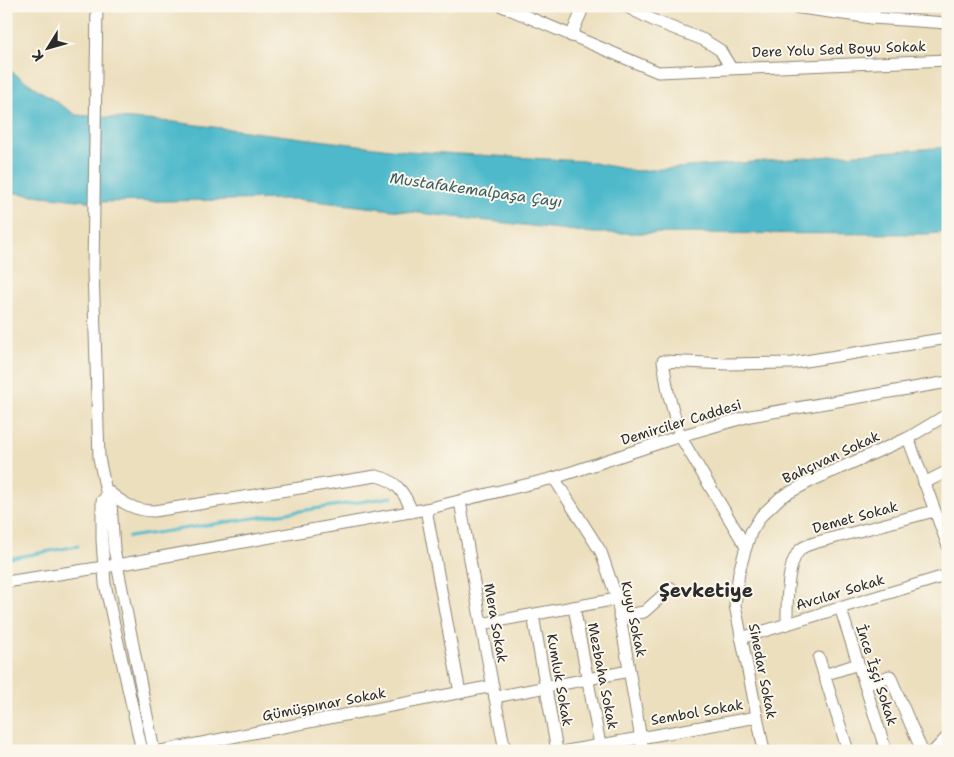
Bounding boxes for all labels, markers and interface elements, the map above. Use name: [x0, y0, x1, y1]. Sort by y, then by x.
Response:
north arrow: [22, 22, 72, 72]
street label: Dere Yolu Sed Boyu Sokak: [752, 37, 926, 61]
text: K: [27, 46, 48, 65]
water label: Mustafakemalpaşa Çayı: [389, 168, 563, 212]
street label: Demirciler Caddesi: [619, 395, 743, 449]
street label: Bahçıvan Sokak: [779, 427, 883, 487]
street label: Demet Sokak: [810, 497, 900, 537]
street label: Avcılar Sokak: [793, 570, 887, 614]
district label: Şevketiye: [659, 578, 753, 603]
street label: Kuyu Sokak: [617, 579, 651, 659]
street label: Mera Sokak: [480, 582, 512, 664]
street label: Mezbaha Sokak: [584, 621, 622, 731]
street label: Sinedar Sokak: [745, 622, 781, 720]
street label: İnce İşçi Sokak: [852, 622, 902, 728]
street label: Kumluk Sokak: [543, 632, 577, 728]
street label: Gümüşpınar Sokak: [261, 683, 387, 725]
street label: Sembol Sokak: [649, 695, 745, 729]

